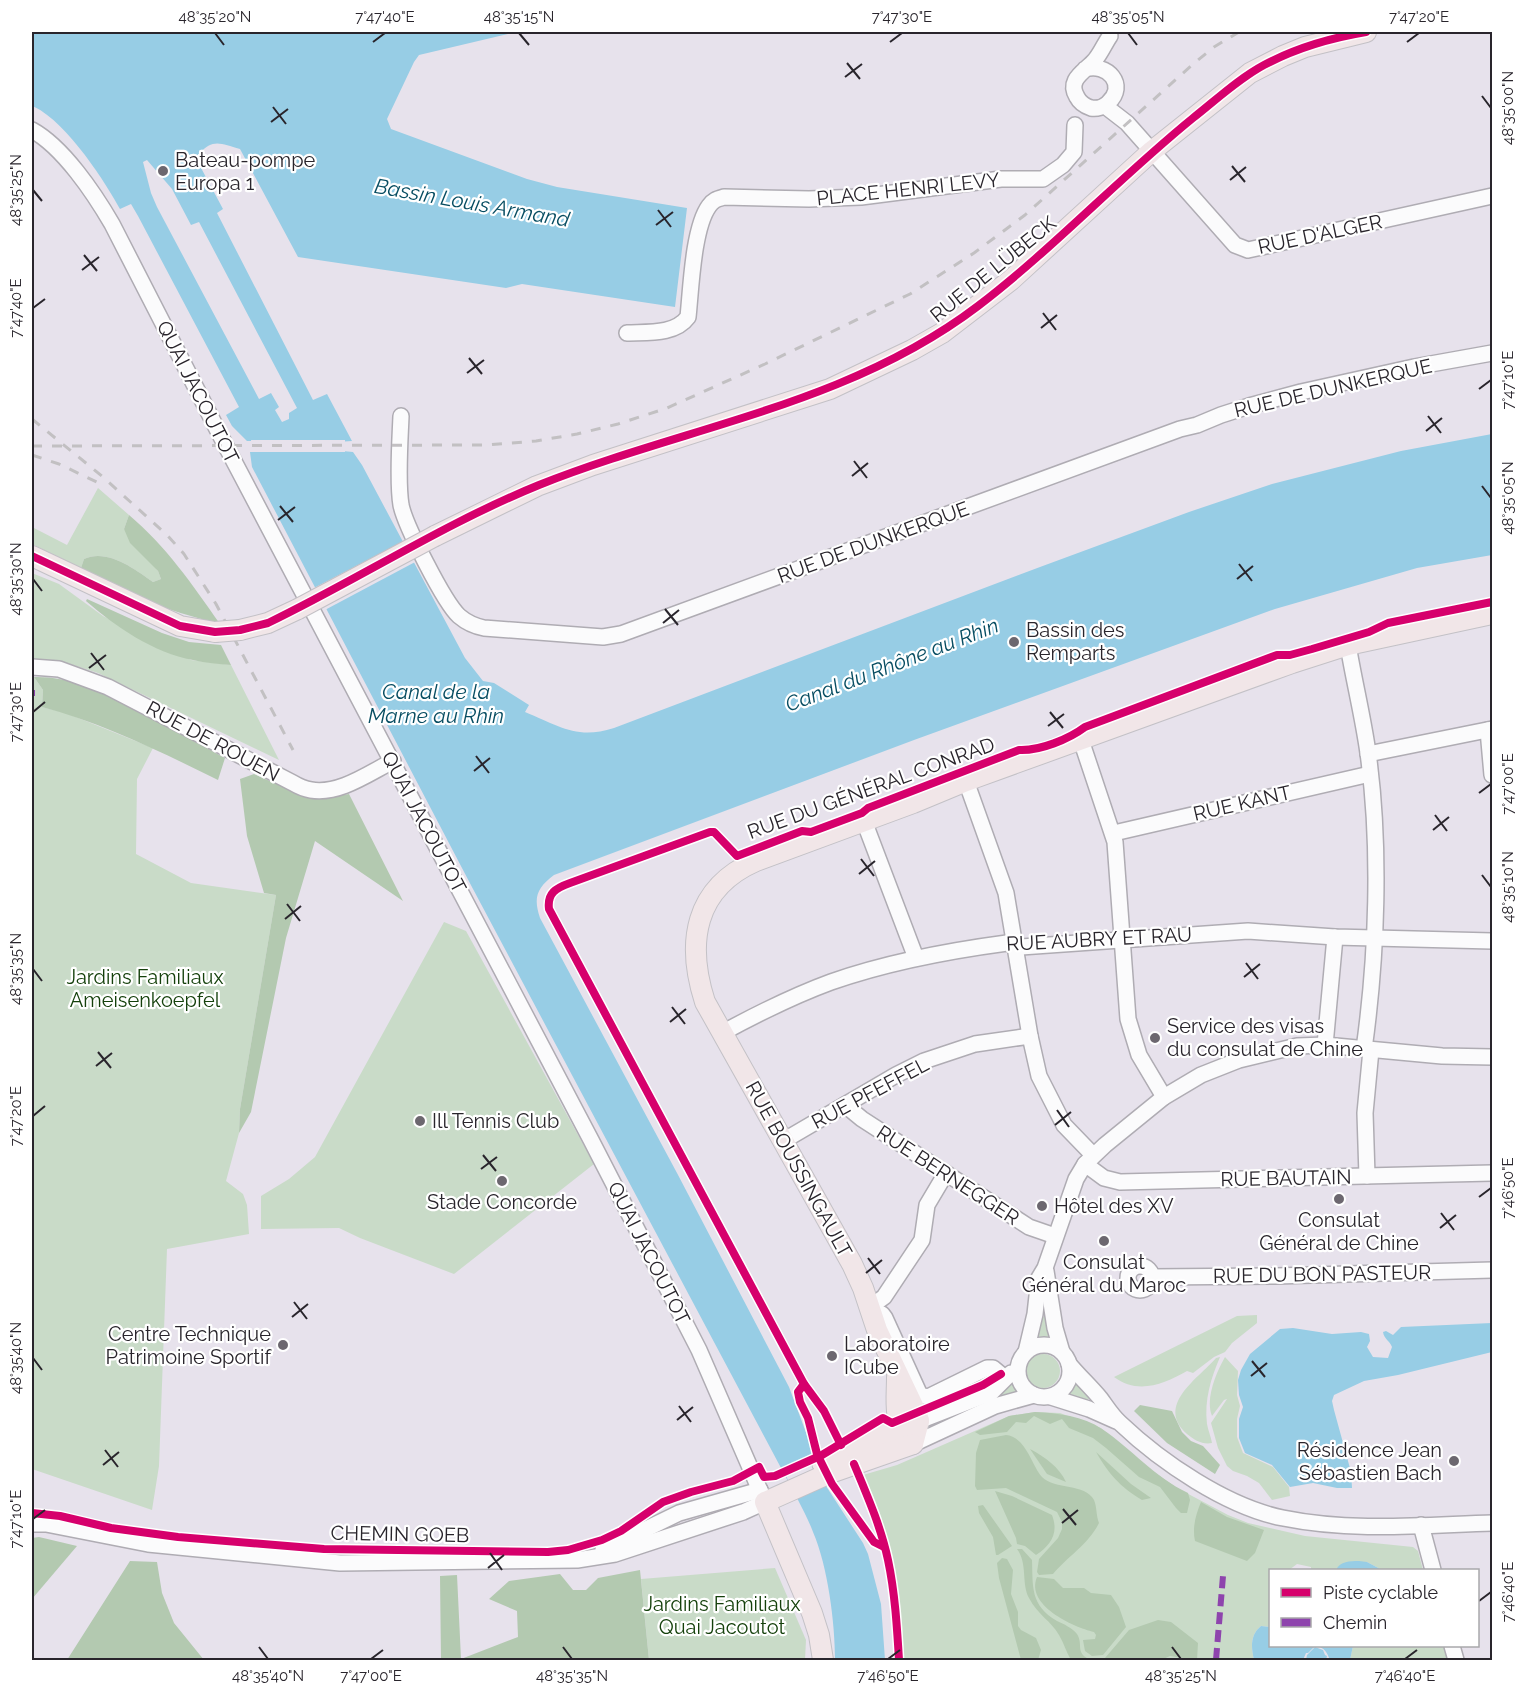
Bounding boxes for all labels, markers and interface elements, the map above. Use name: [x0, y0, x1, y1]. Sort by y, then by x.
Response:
text: 48°35'20"N: [179, 8, 251, 26]
text: 7°47'40"E: [355, 8, 415, 26]
text: 48°35'15"N: [484, 8, 554, 26]
text: 7°47'30"E: [872, 8, 932, 26]
text: 48°35'05"N: [1091, 8, 1165, 26]
text: 7°47'20"E: [1389, 8, 1449, 26]
text: 48°35'00"N: [1499, 71, 1517, 145]
place label: Bateau-pompe Europa 1: [175, 148, 316, 195]
text: 48°35'25"N: [7, 154, 25, 226]
marker: Bateau-pompe Europa 1: [156, 164, 170, 178]
street label: PLACE HENRI LEVY: [815, 167, 1001, 211]
water label: Bassin Louis Armand: [373, 173, 572, 232]
street label: RUE D'ALGER: [1256, 209, 1384, 259]
street label: RUE DE LÜBECK: [925, 211, 1061, 327]
text: 7°47'40"E: [7, 278, 25, 338]
street label: QUAI JACOUTOT: [152, 317, 244, 467]
text: 7°47'10"E: [1499, 351, 1517, 409]
street label: RUE DE DUNKERQUE: [1232, 354, 1434, 422]
text: 48°35'05"N: [1499, 461, 1517, 535]
street label: RUE DE DUNKERQUE: [774, 496, 972, 588]
text: 48°35'30"N: [7, 543, 25, 615]
water label: Canal du Rhône au Rhin: [782, 612, 1002, 717]
place label: Bassin des Remparts: [1026, 618, 1125, 665]
marker: Bassin des Remparts: [1007, 635, 1021, 649]
water label: Canal de la Marne au Rhin: [368, 679, 504, 728]
text: 7°47'30"E: [7, 682, 25, 742]
street label: RUE DE ROUEN: [142, 696, 284, 786]
street label: RUE DU GÉNÉRAL CONRAD: [744, 732, 998, 844]
street label: QUAI JACOUTOT: [377, 747, 471, 897]
text: 7°47'00"E: [1499, 753, 1517, 815]
street label: RUE KANT: [1191, 780, 1293, 826]
text: 48°35'10"N: [1499, 851, 1517, 923]
street label: RUE AUBRY ET RAU: [1006, 922, 1192, 956]
text: 48°35'35"N: [7, 933, 25, 1005]
park label: Jardins Familiaux Ameisenkoepfel: [66, 965, 224, 1012]
place label: Service des visas du consulat de Chine: [1167, 1014, 1363, 1061]
marker: Service des visas du consulat de Chine: [1148, 1031, 1162, 1045]
street label: RUE PFEFFEL: [807, 1052, 933, 1134]
street label: RUE BOUSSINGAULT: [741, 1077, 857, 1261]
text: 7°47'20"E: [7, 1086, 25, 1146]
place label: Ill Tennis Club: [432, 1109, 559, 1133]
marker: Ill Tennis Club: [413, 1114, 427, 1128]
street label: RUE BERNEGGER: [872, 1120, 1024, 1230]
text: 7°46'50"E: [1499, 1157, 1517, 1219]
street label: RUE BAUTAIN: [1220, 1165, 1352, 1191]
marker: Stade Concorde: [495, 1174, 509, 1188]
street label: QUAI JACOUTOT: [603, 1178, 695, 1328]
place label: Stade Concorde: [427, 1190, 577, 1214]
marker: Consulat Général de Chine: [1332, 1192, 1346, 1206]
place label: Hôtel des XV: [1054, 1194, 1174, 1218]
marker: Hôtel des XV: [1035, 1199, 1049, 1213]
place label: Consulat Général de Chine: [1259, 1208, 1419, 1255]
marker: Consulat Général du Maroc: [1097, 1234, 1111, 1248]
place label: Consulat Général du Maroc: [1022, 1250, 1186, 1297]
street label: RUE DU BON PASTEUR: [1213, 1260, 1431, 1288]
text: 48°35'40"N: [7, 1322, 25, 1394]
place label: Centre Technique Patrimoine Sportif: [106, 1322, 272, 1369]
place label: Laboratoire ICube: [844, 1332, 950, 1379]
marker: Centre Technique Patrimoine Sportif: [276, 1338, 290, 1352]
marker: Laboratoire ICube: [825, 1349, 839, 1363]
place label: Résidence Jean Sébastien Bach: [1297, 1438, 1442, 1485]
marker: Résidence Jean Sébastien Bach: [1447, 1454, 1461, 1468]
text: 7°47'10"E: [7, 1490, 25, 1548]
street label: CHEMIN GOEB: [331, 1521, 469, 1547]
text: 7°46'40"E: [1499, 1562, 1517, 1622]
legend: [1269, 1569, 1479, 1647]
text: Piste cyclable: [1323, 1582, 1439, 1603]
park label: Jardins Familiaux Quai Jacoutot: [643, 1592, 801, 1639]
text: Chemin: [1323, 1612, 1387, 1633]
text: 48°35'40"N: [232, 1667, 304, 1685]
text: 7°47'00"E: [340, 1667, 402, 1685]
text: 48°35'35"N: [536, 1667, 608, 1685]
text: 7°46'50"E: [857, 1667, 919, 1685]
text: 48°35'25"N: [1145, 1667, 1217, 1685]
text: 7°46'40"E: [1375, 1667, 1435, 1685]

